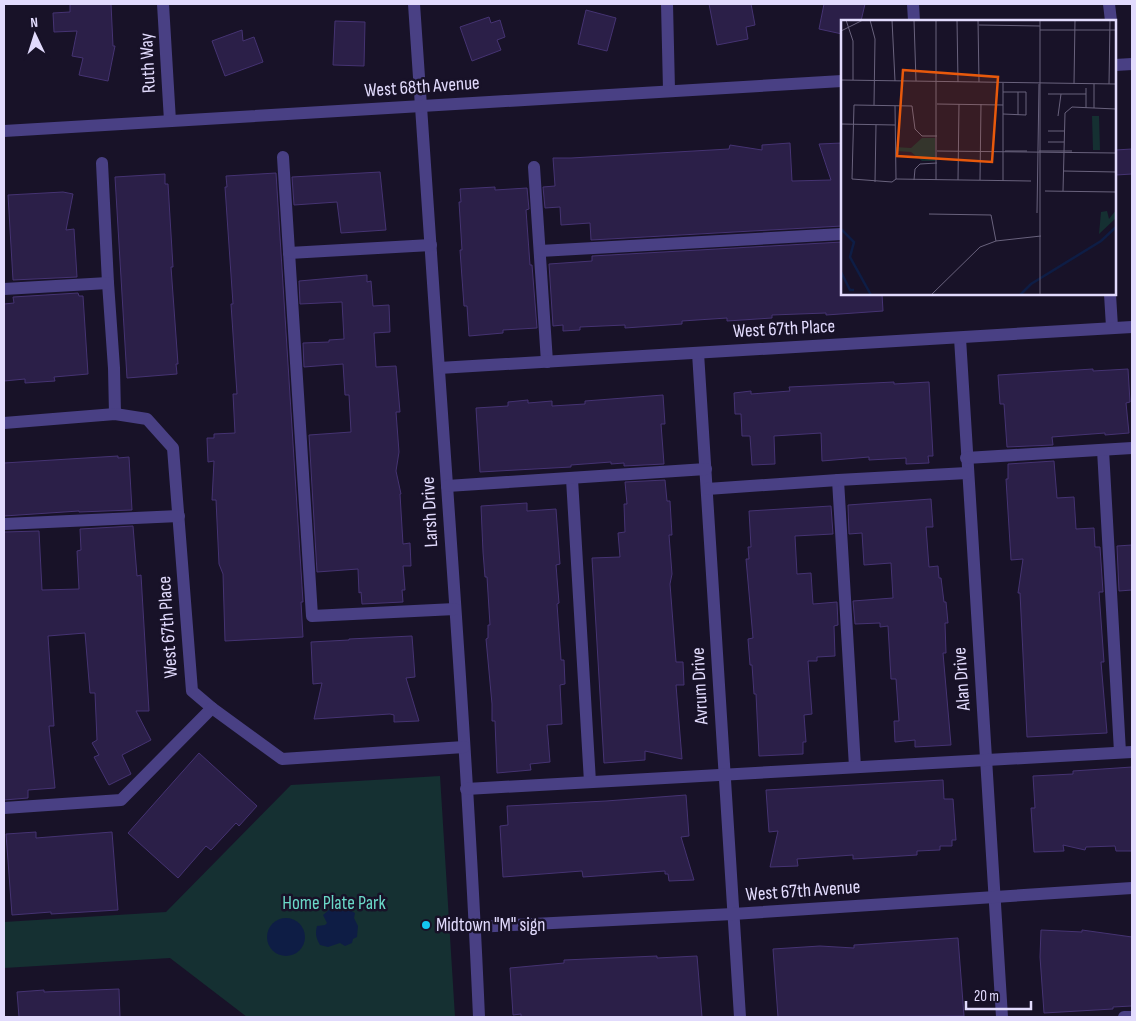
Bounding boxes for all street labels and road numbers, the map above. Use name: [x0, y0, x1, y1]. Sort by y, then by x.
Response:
street label: Ruth Way: [135, 32, 161, 94]
street label: West 68th Avenue: [364, 72, 480, 102]
street label: West 67th Place: [732, 315, 836, 343]
street label: Larsh Drive: [417, 476, 443, 548]
street label: West 67th Place: [153, 575, 183, 679]
street label: Alan Drive: [948, 646, 976, 713]
street label: Avrum Drive: [686, 647, 714, 726]
street label: West 67th Avenue: [745, 876, 861, 906]

